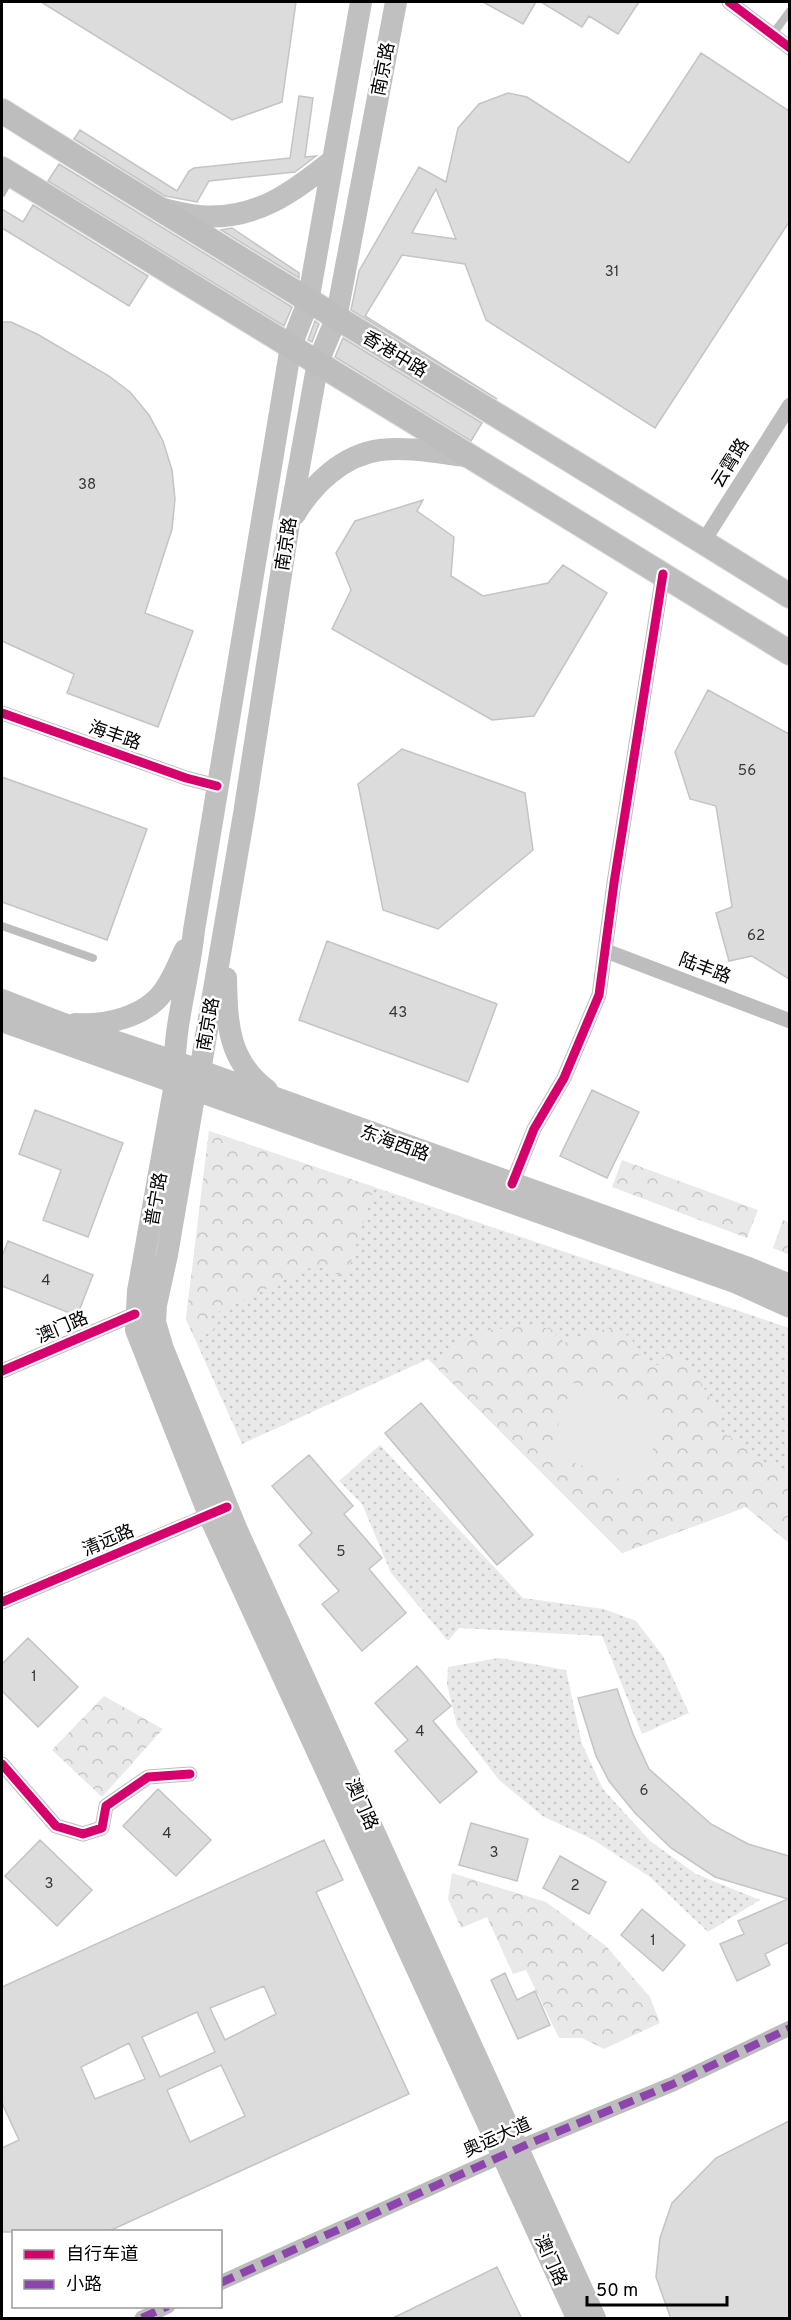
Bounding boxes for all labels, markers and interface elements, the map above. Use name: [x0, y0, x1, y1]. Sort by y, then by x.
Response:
street label: 南京路: [368, 41, 401, 98]
house number: 31: [605, 263, 619, 282]
street label: 香港中路: [357, 327, 431, 384]
street label: 云霄路: [707, 435, 755, 493]
house number: 38: [78, 476, 96, 495]
street label: 南京路: [272, 516, 303, 573]
street label: 海丰路: [85, 717, 144, 756]
house number: 56: [738, 762, 756, 781]
house number: 62: [747, 927, 765, 946]
street label: 陆丰路: [675, 949, 734, 990]
street label: 南京路: [193, 996, 225, 1053]
house number: 43: [389, 1004, 407, 1023]
street label: 东海西路: [357, 1121, 432, 1168]
street label: 普宁路: [141, 1171, 173, 1228]
house number: 4: [41, 1272, 51, 1291]
street label: 澳门路: [33, 1307, 92, 1350]
street label: 清远路: [79, 1520, 138, 1563]
house number: 5: [336, 1543, 346, 1562]
house number: 1: [31, 1668, 37, 1687]
house number: 4: [415, 1723, 425, 1742]
street label: 澳门路: [339, 1775, 382, 1834]
house number: 6: [640, 1782, 649, 1801]
house number: 4: [162, 1825, 172, 1844]
house number: 3: [489, 1844, 499, 1863]
house number: 3: [44, 1875, 54, 1894]
house number: 2: [570, 1877, 580, 1896]
house number: 1: [650, 1932, 656, 1951]
street label: 奥运大道: [460, 2113, 535, 2164]
legend: [12, 2230, 222, 2308]
street label: 澳门路: [528, 2231, 571, 2290]
text: 自行车道: [66, 2244, 138, 2267]
scale bar: [587, 2269, 726, 2307]
text: 小路: [66, 2274, 102, 2297]
text: 50 m: [596, 2280, 638, 2303]

